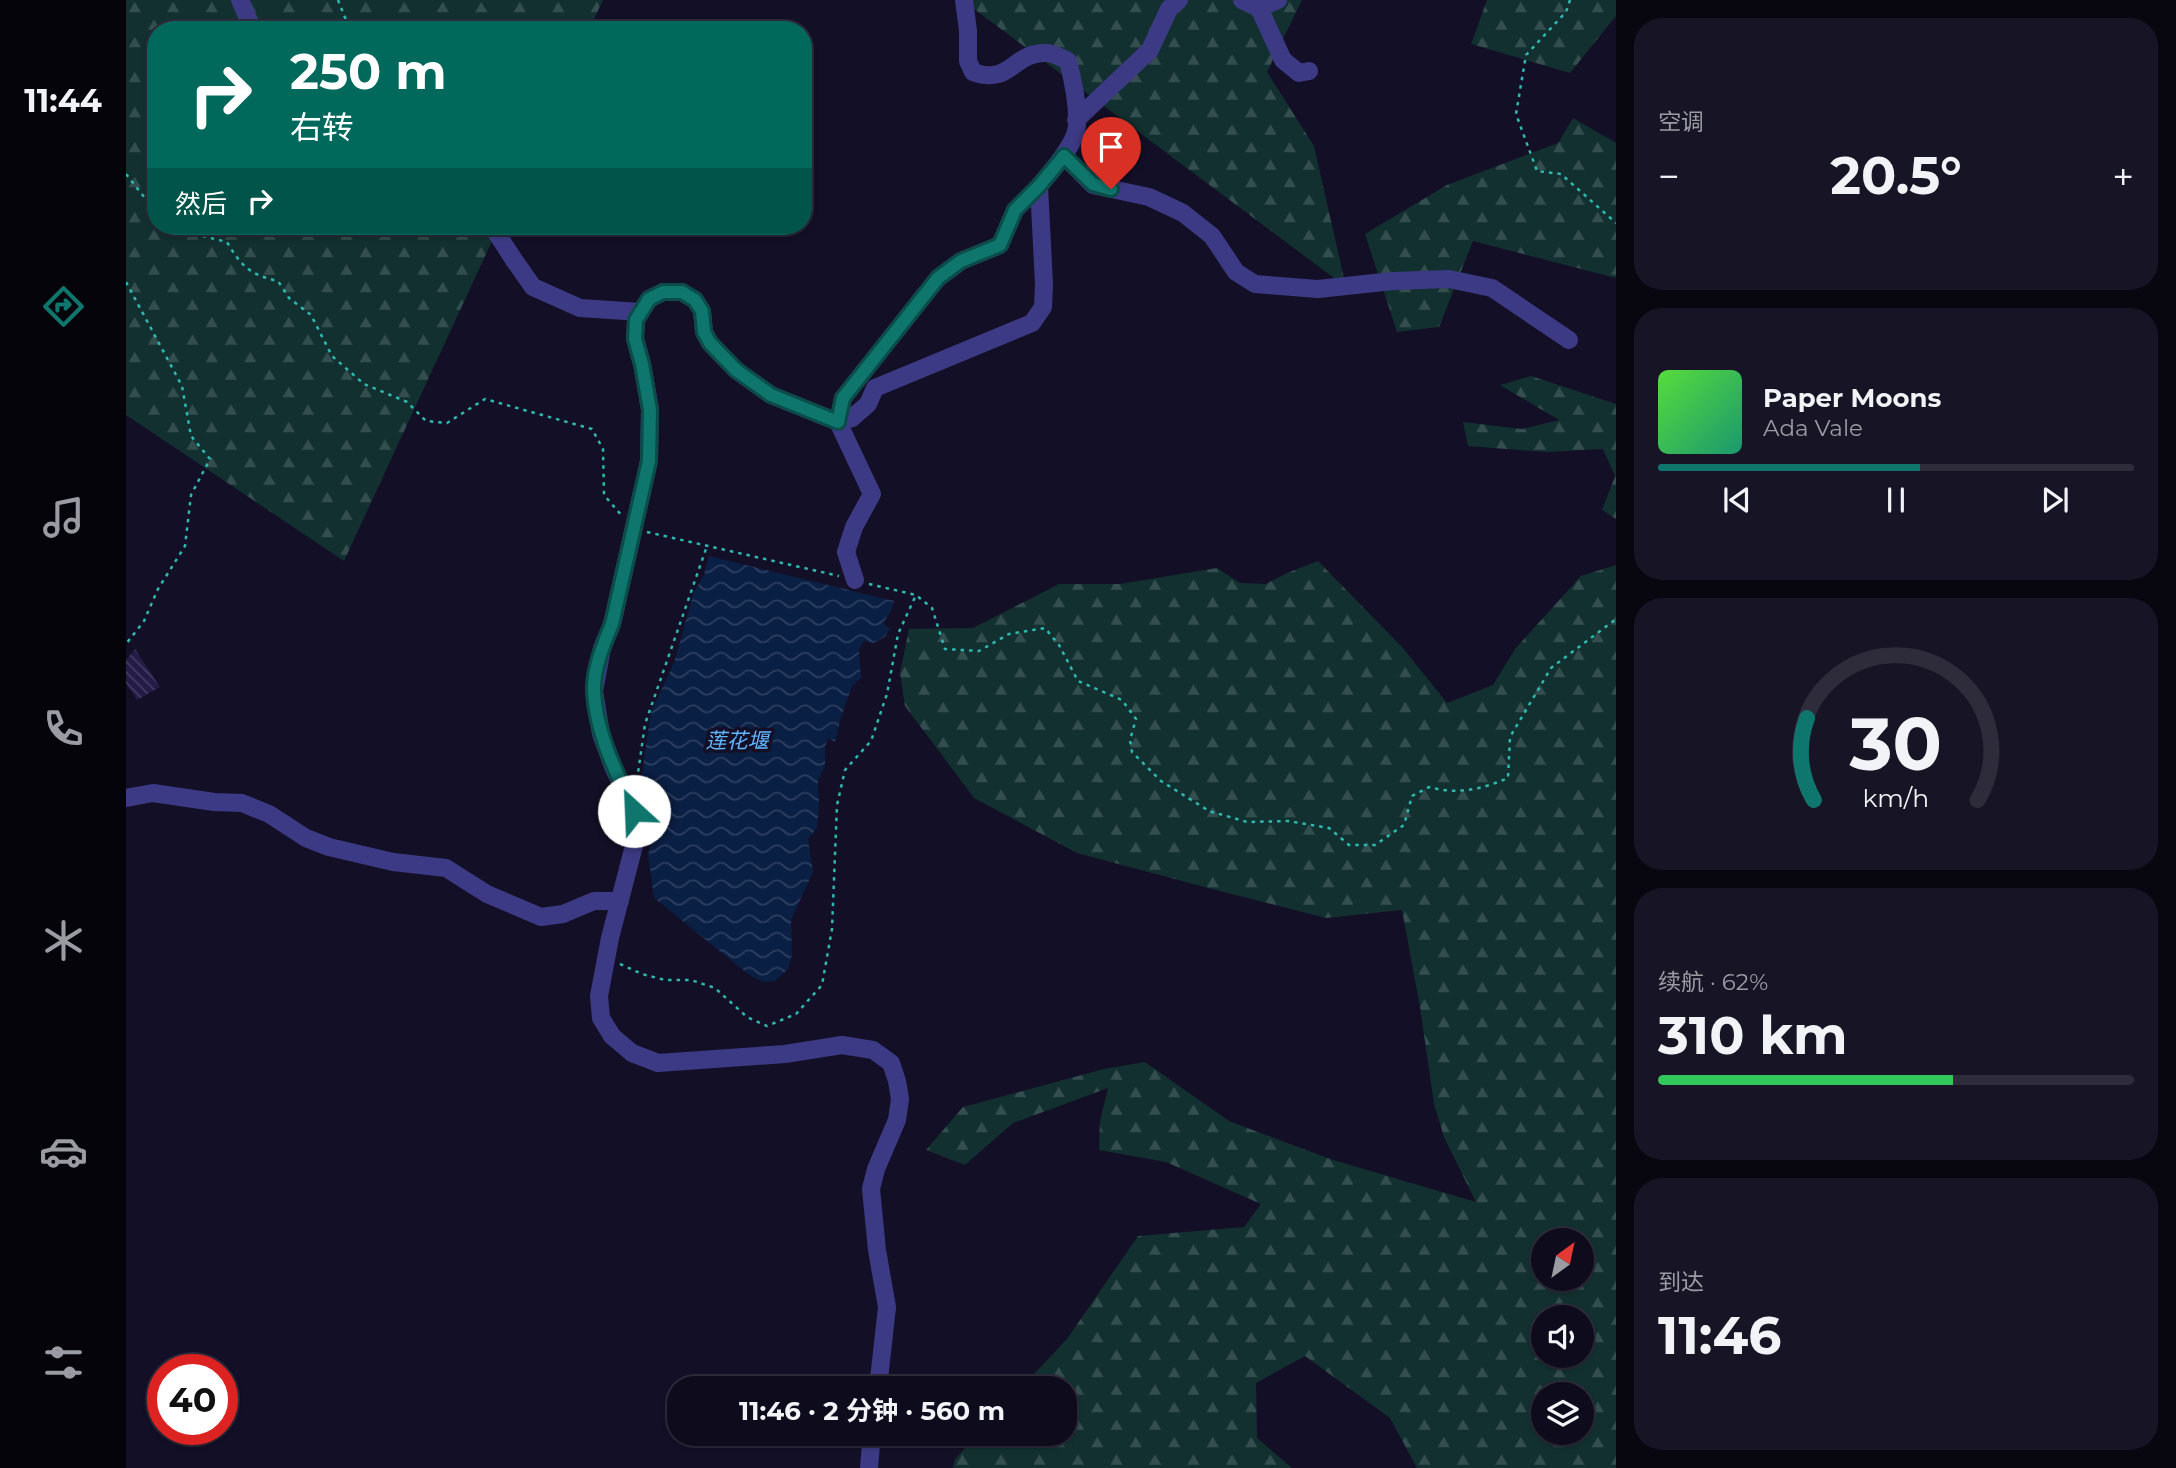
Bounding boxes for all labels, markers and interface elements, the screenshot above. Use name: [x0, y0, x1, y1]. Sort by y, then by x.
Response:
text: 250 m: [290, 42, 447, 101]
icon: right: [175, 49, 266, 140]
text: 11:44: [24, 81, 102, 120]
text: 右转: [290, 108, 354, 147]
text: 空调: [1658, 108, 1704, 136]
pin: [1081, 117, 1141, 189]
icon: arrive: [1092, 128, 1130, 166]
text: 20.5°: [1830, 144, 1962, 207]
text: −: [1658, 153, 1680, 200]
text: +: [2112, 153, 2134, 200]
icon: right: [241, 182, 279, 220]
text: 然后: [175, 188, 227, 220]
icon: directions: [39, 282, 88, 331]
text: Paper Moons: [1763, 382, 1941, 414]
text: Ada Vale: [1763, 414, 1863, 442]
icon: previous: [1718, 481, 1756, 519]
icon: pause: [1877, 481, 1915, 519]
icon: next: [2036, 481, 2074, 519]
icon: music: [39, 493, 88, 542]
text: 30: [1849, 700, 1942, 788]
icon: phone: [39, 704, 88, 753]
water label: 莲花堰: [706, 728, 771, 753]
position arrow: [597, 774, 671, 848]
text: km/h: [1863, 783, 1929, 813]
icon: climate: [39, 916, 88, 965]
text: 续航 · 62%: [1658, 968, 1768, 996]
text: 310 km: [1658, 1004, 1848, 1067]
icon: car: [39, 1127, 88, 1176]
north arrow: [1531, 1228, 1594, 1292]
map controls: [1531, 1228, 1594, 1445]
text: 到达: [1658, 1268, 1704, 1296]
text: 11:46: [1658, 1304, 1781, 1367]
button: sound: [1531, 1305, 1594, 1368]
icon: filters: [39, 1338, 88, 1387]
speed limit sign: 40: [147, 1354, 238, 1445]
button: layers: [1531, 1382, 1594, 1445]
text: 11:46 · 2 分钟 · 560 m: [739, 1395, 1005, 1427]

